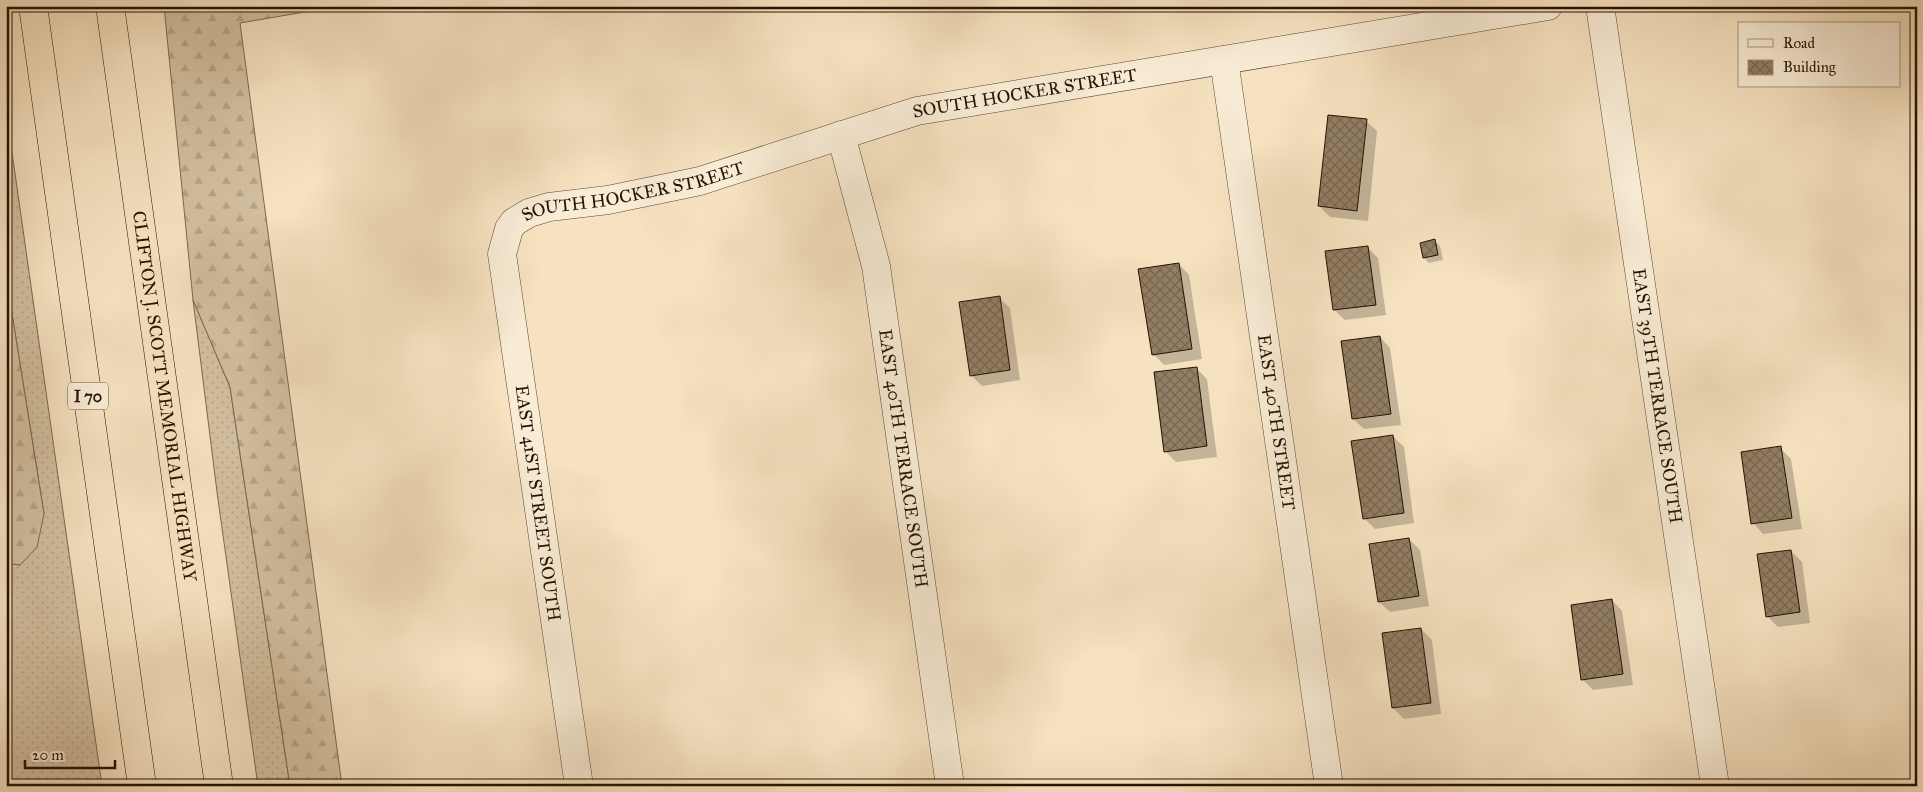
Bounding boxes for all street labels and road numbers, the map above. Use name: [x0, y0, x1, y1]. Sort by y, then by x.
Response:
street label: SOUTH HOCKER STREET: [911, 64, 1138, 123]
street label: SOUTH HOCKER STREET: [517, 156, 747, 226]
street label: CLIFTON J. SCOTT MEMORIAL HIGHWAY: [128, 209, 201, 584]
street label: EAST 39TH TERRACE SOUTH: [1628, 267, 1687, 525]
street label: EAST 40TH TERRACE SOUTH: [874, 328, 933, 589]
street label: EAST 40TH STREET: [1253, 333, 1300, 512]
road number: I 70: [68, 382, 108, 410]
street label: EAST 41ST STREET SOUTH: [510, 383, 566, 623]

